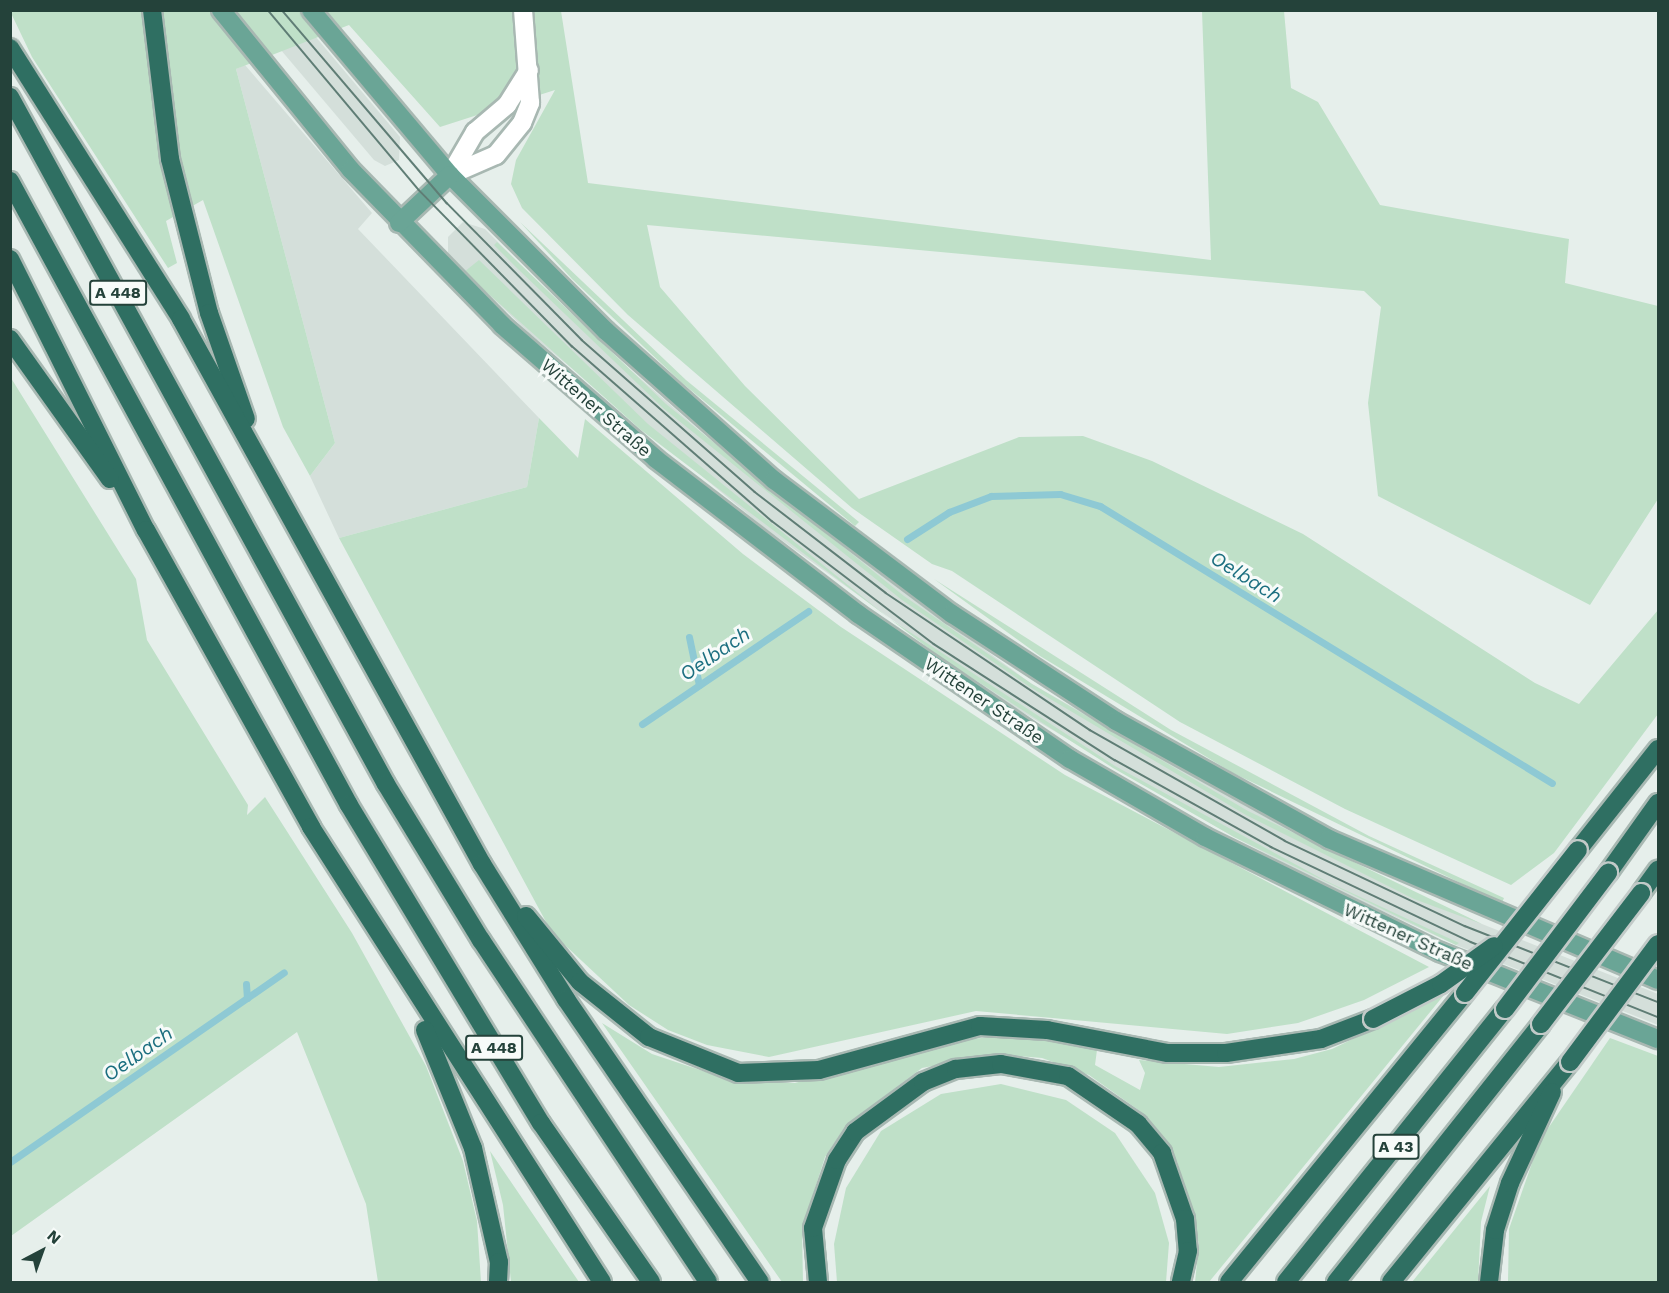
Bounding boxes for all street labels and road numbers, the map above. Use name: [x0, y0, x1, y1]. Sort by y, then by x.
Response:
road number: A 448: [88, 280, 148, 306]
street label: Wittener Straße: [536, 354, 656, 462]
street label: Wittener Straße: [920, 653, 1048, 749]
street label: Wittener Straße: [1340, 899, 1476, 975]
road number: A 448: [464, 1035, 524, 1061]
road number: A 43: [1372, 1134, 1420, 1160]

